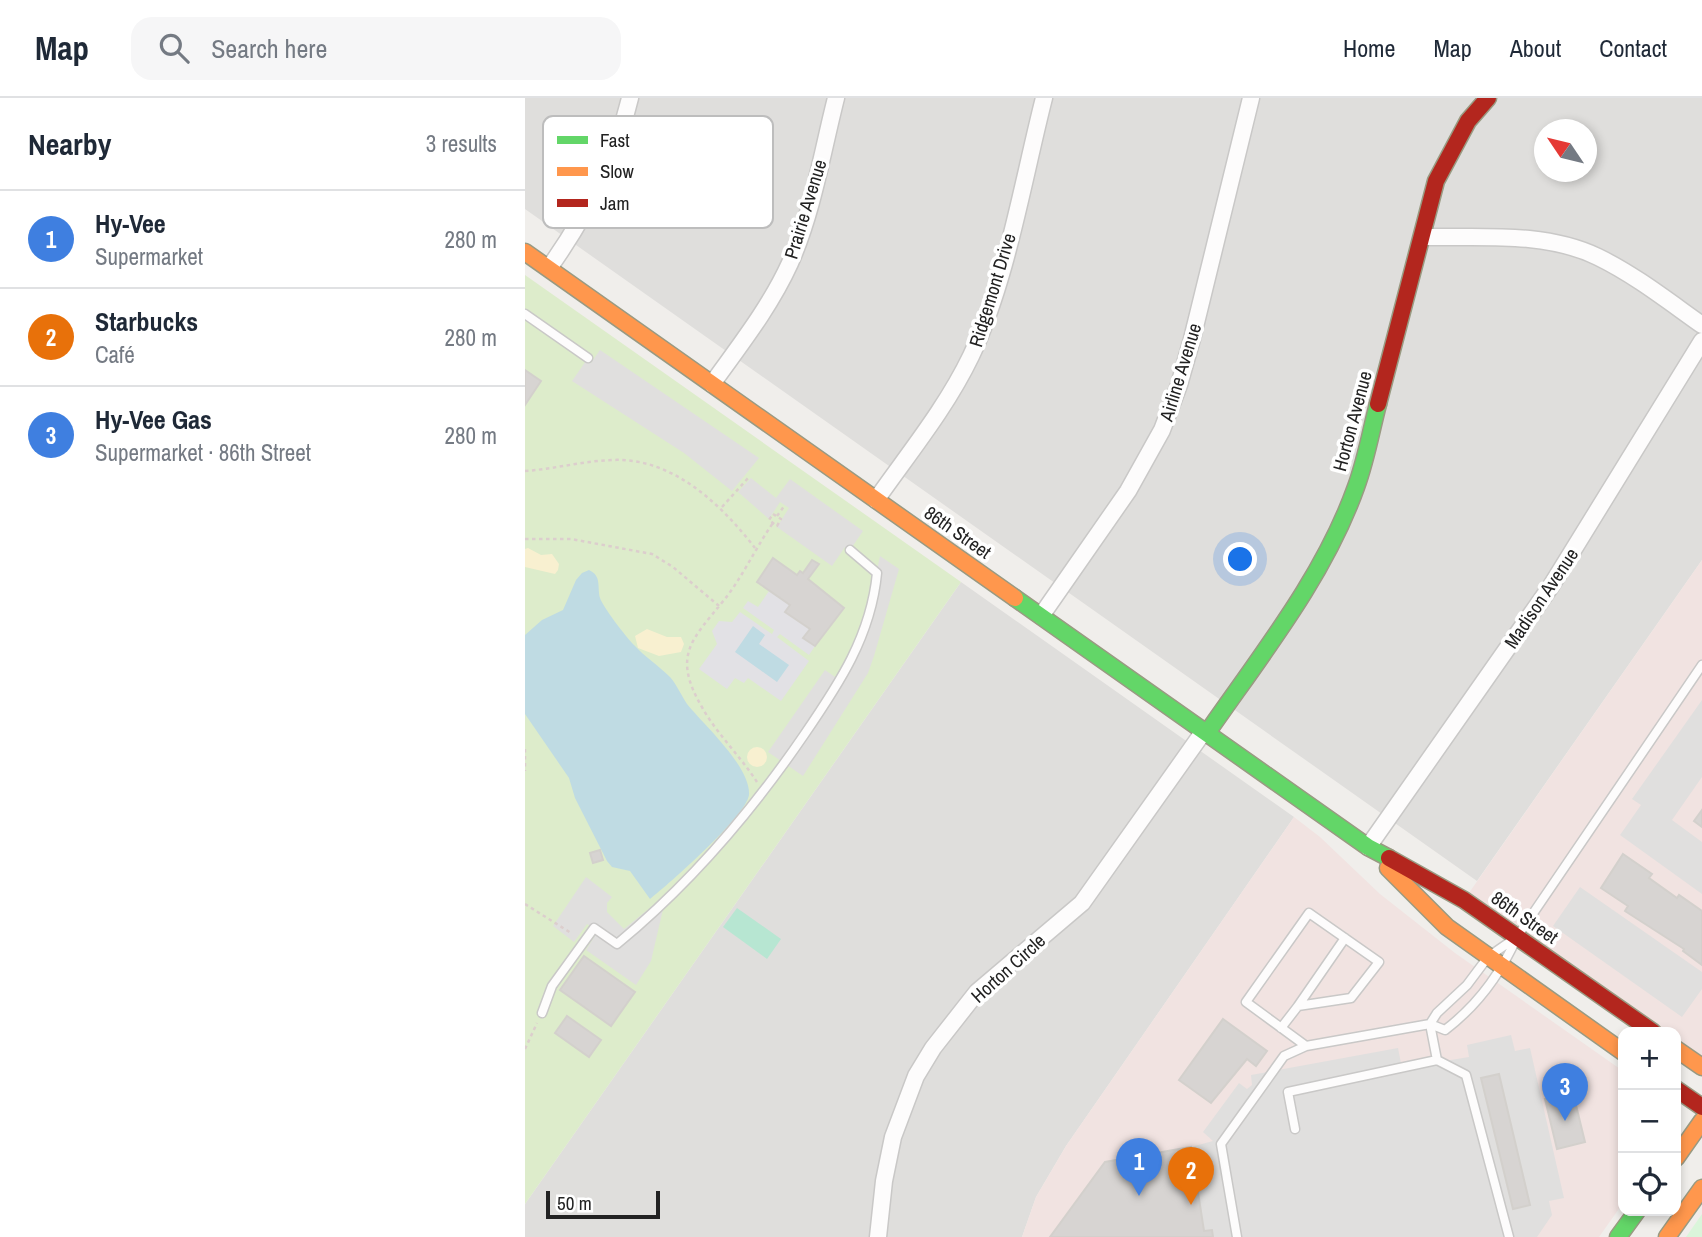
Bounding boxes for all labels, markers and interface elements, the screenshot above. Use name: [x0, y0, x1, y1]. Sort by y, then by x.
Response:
search box: [131, 17, 621, 80]
text: Map: [35, 26, 89, 70]
icon: search: [155, 29, 193, 67]
text: Search here: [211, 31, 327, 66]
text: Home: [1343, 32, 1395, 64]
text: Map: [1433, 32, 1472, 64]
text: About: [1510, 32, 1561, 64]
text: Contact: [1599, 32, 1667, 64]
legend: [543, 116, 773, 228]
north arrow: [1534, 119, 1597, 182]
text: Nearby: [28, 124, 111, 164]
text: Fast: [600, 127, 630, 153]
text: 3 results: [426, 128, 497, 159]
street label: Prairie Avenue: [778, 156, 832, 262]
text: Slow: [600, 158, 635, 184]
text: Jam: [600, 190, 629, 216]
text: Hy-Vee: [95, 206, 166, 241]
text: 1: [46, 224, 56, 255]
text: 280 m: [445, 224, 497, 255]
street label: Ridgemont Drive: [962, 230, 1022, 350]
text: Supermarket: [95, 241, 203, 272]
text: Starbucks: [95, 304, 198, 339]
street label: Airline Avenue: [1152, 320, 1207, 425]
text: 2: [46, 322, 56, 353]
text: 280 m: [445, 322, 497, 353]
text: Café: [95, 339, 135, 370]
street label: Horton Avenue: [1326, 368, 1378, 474]
text: Hy-Vee Gas: [95, 402, 212, 437]
text: 3: [46, 420, 56, 451]
text: 280 m: [445, 420, 497, 451]
text: Supermarket · 86th Street: [95, 437, 311, 468]
street label: 86th Street: [919, 499, 997, 565]
your location: [1223, 542, 1257, 576]
street label: Madison Avenue: [1498, 543, 1584, 653]
street label: 86th Street: [1486, 884, 1564, 950]
street label: Horton Circle: [965, 928, 1051, 1008]
map controls: [1618, 1027, 1681, 1216]
button: +: [1618, 1027, 1681, 1090]
pin: 3: [1542, 1063, 1588, 1121]
button: −: [1618, 1090, 1681, 1153]
pin: 1: [1116, 1138, 1162, 1196]
pin: 2: [1168, 1147, 1214, 1205]
button: locate: [1618, 1153, 1681, 1216]
scale bar: [546, 1188, 660, 1220]
text: 50 m: [557, 1190, 592, 1216]

